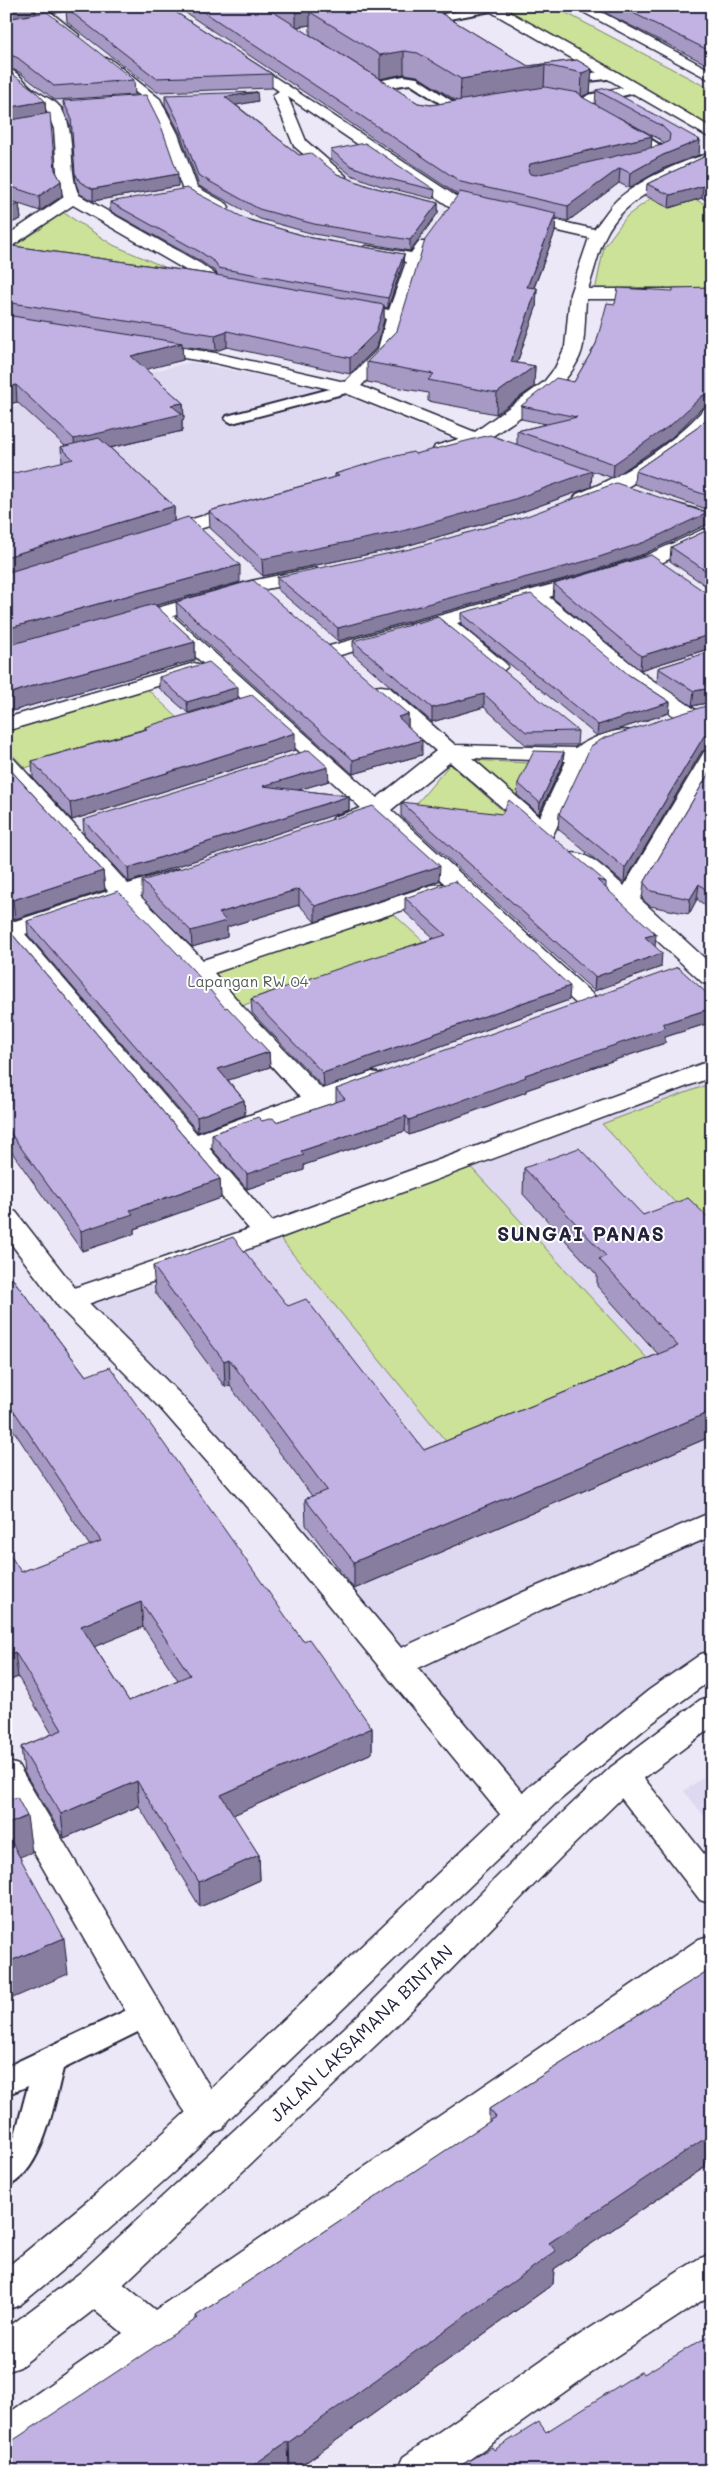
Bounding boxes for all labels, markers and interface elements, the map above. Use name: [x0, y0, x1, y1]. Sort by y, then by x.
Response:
park label: Lapangan RW 04: [188, 971, 309, 991]
district label: SUNGAI PANAS: [497, 1220, 665, 1246]
street label: JALAN LAKSAMANA BINTAN: [264, 1939, 458, 2127]

